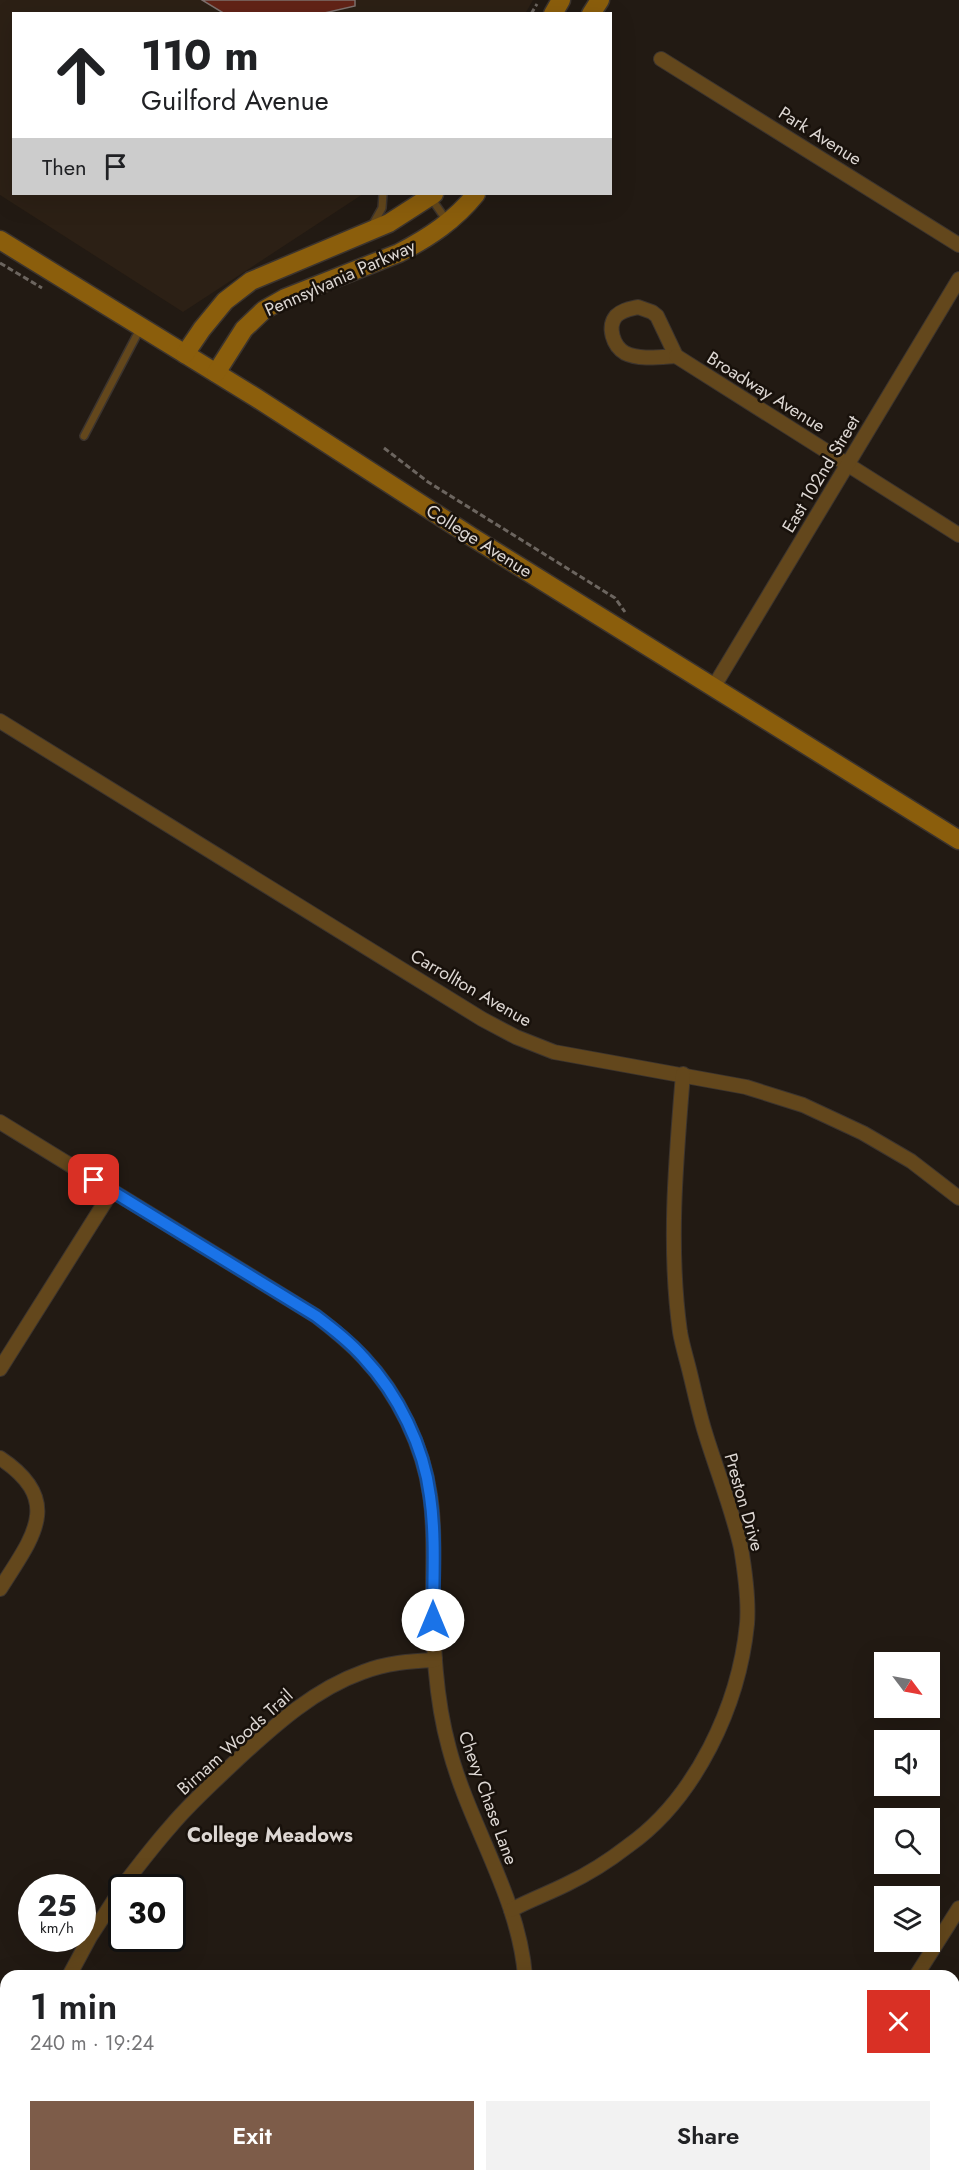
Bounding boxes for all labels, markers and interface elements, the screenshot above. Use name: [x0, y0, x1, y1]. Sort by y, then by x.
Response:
text: 110 m: [141, 25, 259, 86]
icon: ahead: [42, 36, 120, 114]
text: Guilford Avenue: [141, 81, 329, 120]
street label: Park Avenue: [773, 100, 867, 172]
icon: arrive: [99, 150, 132, 183]
text: Then: [42, 151, 87, 183]
street label: Pennsylvania Parkway: [260, 233, 420, 323]
street label: Broadway Avenue: [702, 345, 830, 439]
street label: East 102nd Street: [776, 410, 867, 538]
street label: College Avenue: [421, 498, 537, 584]
street label: Carrollton Avenue: [406, 943, 536, 1033]
pin: [68, 1154, 119, 1205]
icon: arrive: [77, 1163, 110, 1196]
street label: Preston Drive: [718, 1450, 770, 1554]
position arrow: [401, 1588, 465, 1652]
north arrow: [874, 1652, 940, 1718]
map controls: [874, 1652, 940, 1952]
street label: Birnam Woods Trail: [171, 1683, 299, 1801]
street label: Chevy Chase Lane: [452, 1728, 524, 1868]
button: sound: [874, 1730, 940, 1796]
button: search: [874, 1808, 940, 1874]
district label: College Meadows: [187, 1821, 353, 1850]
speed limit sign: 30: [108, 1874, 186, 1952]
text: 25: [37, 1884, 77, 1927]
button: layers: [874, 1886, 940, 1952]
text: km/h: [40, 1917, 74, 1939]
text: 1 min: [30, 1980, 117, 2032]
button: close: [867, 1990, 930, 2053]
text: 240 m · 19:24: [30, 2029, 154, 2058]
button: Exit: [30, 2101, 474, 2170]
button: Share: [486, 2101, 930, 2170]

